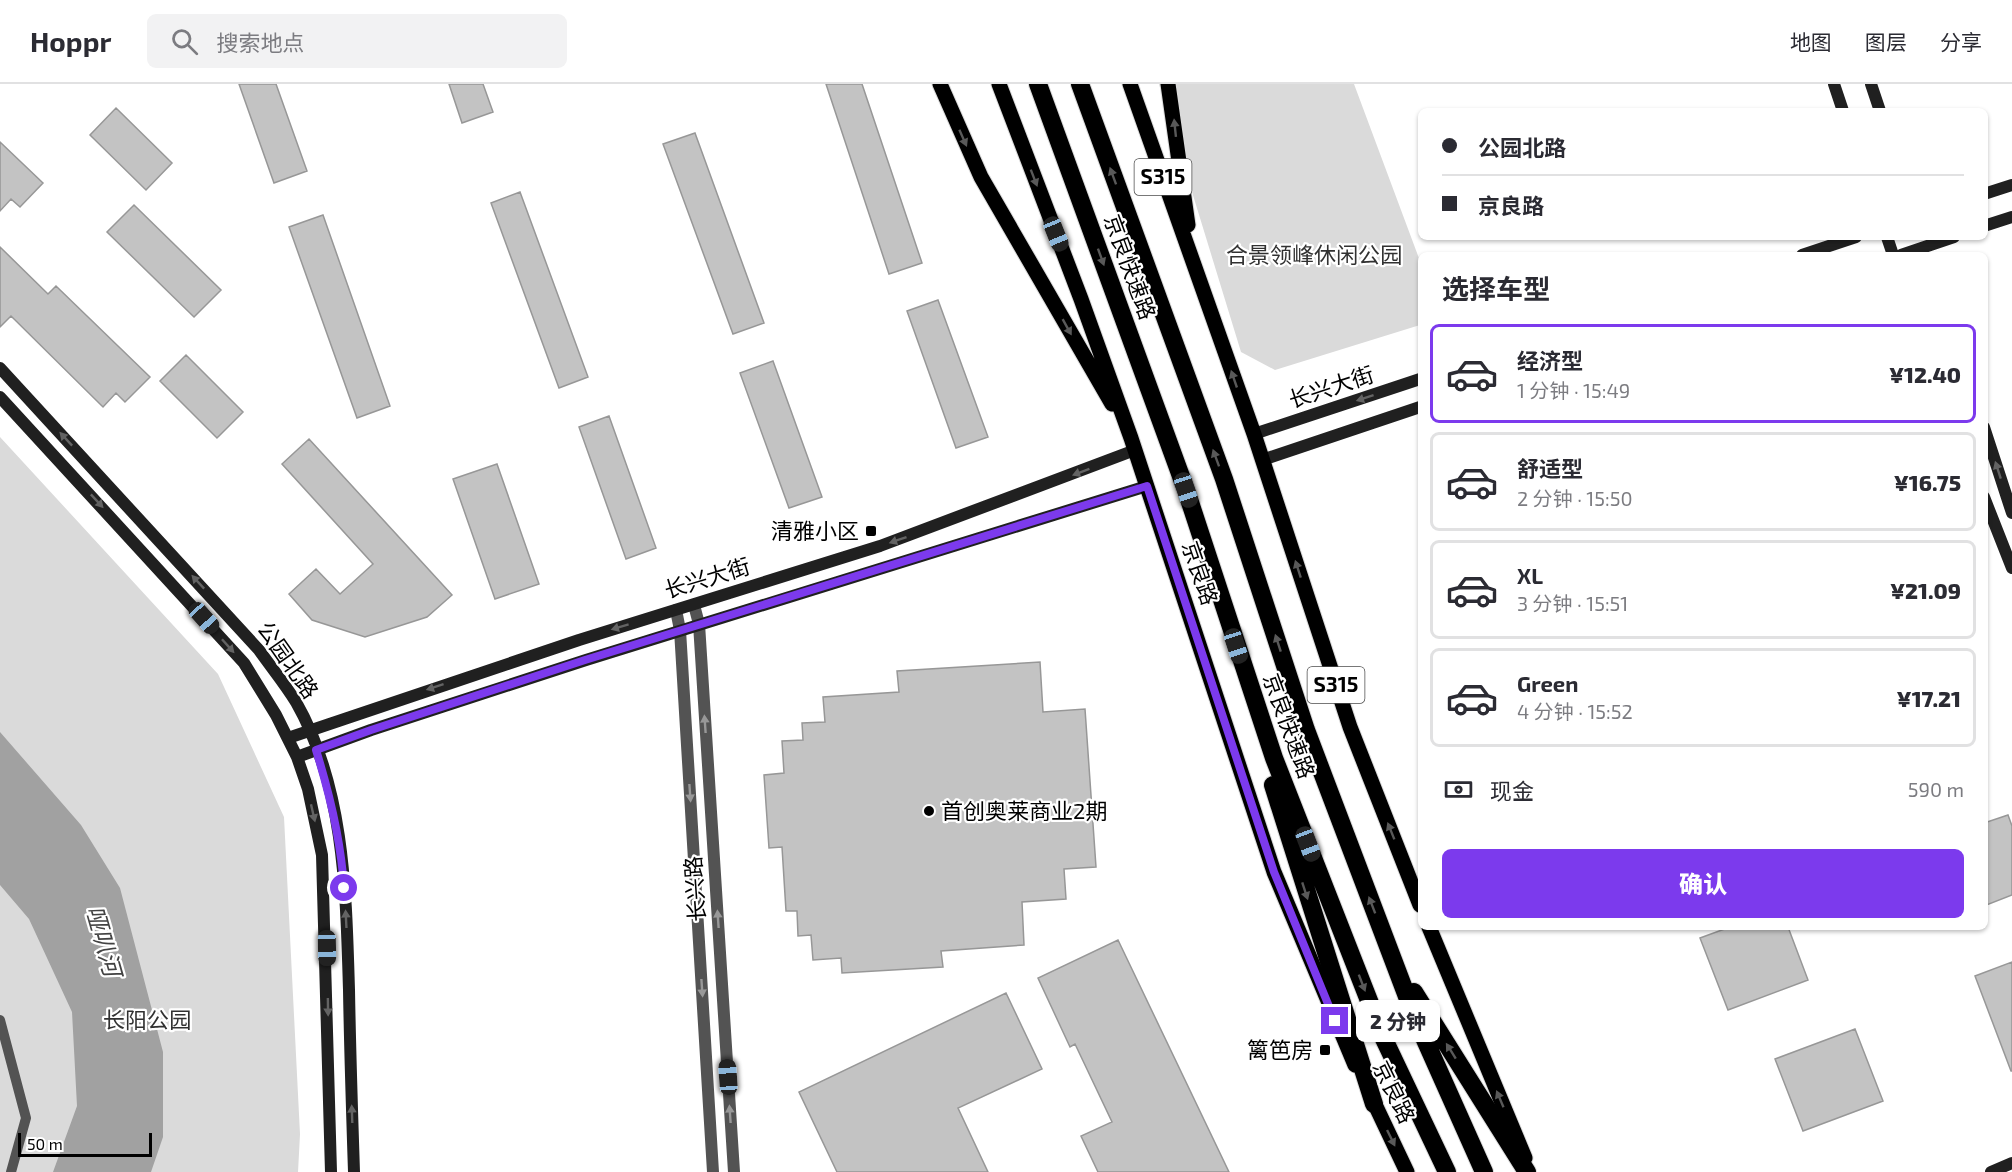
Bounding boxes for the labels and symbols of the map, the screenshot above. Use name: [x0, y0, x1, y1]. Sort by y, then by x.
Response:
one-way arrow: [1170, 119, 1180, 138]
one-way arrow: [959, 129, 968, 146]
road number: S315: [1134, 159, 1192, 195]
one-way arrow: [1108, 167, 1118, 185]
one-way arrow: [1030, 169, 1039, 187]
street label: 京良快速路: [1100, 211, 1162, 323]
car: [1041, 214, 1071, 254]
park label: 合景领峰休闲公园: [1226, 241, 1402, 267]
one-way arrow: [1096, 249, 1106, 267]
one-way arrow: [1062, 318, 1072, 335]
street label: 长兴大街: [1285, 360, 1377, 412]
one-way arrow: [1229, 370, 1239, 388]
one-way arrow: [1356, 393, 1374, 403]
one-way arrow: [60, 432, 73, 447]
one-way arrow: [1211, 448, 1221, 466]
one-way arrow: [1993, 461, 2002, 479]
one-way arrow: [1072, 467, 1090, 477]
car: [1172, 470, 1200, 510]
one-way arrow: [89, 494, 103, 508]
place label: 清雅小区: [771, 517, 859, 543]
marker: 清雅小区: [864, 524, 878, 538]
one-way arrow: [889, 536, 907, 545]
street label: 京良路: [1178, 537, 1224, 608]
street label: 长兴大街: [661, 552, 753, 602]
one-way arrow: [1293, 560, 1302, 578]
one-way arrow: [191, 575, 205, 590]
car: [185, 599, 223, 637]
street label: 公园北路: [253, 616, 325, 703]
one-way arrow: [611, 623, 629, 632]
car: [1222, 626, 1250, 666]
one-way arrow: [1272, 634, 1282, 652]
one-way arrow: [221, 638, 235, 653]
road number: S315: [1308, 667, 1364, 703]
street label: 京良快速路: [1259, 670, 1321, 782]
one-way arrow: [426, 683, 444, 692]
one-way arrow: [701, 715, 710, 734]
one-way arrow: [685, 784, 694, 803]
place label: 首创奥莱商业2期: [941, 797, 1107, 823]
one-way arrow: [309, 804, 318, 823]
marker: 首创奥莱商业2期: [922, 804, 936, 818]
one-way arrow: [1386, 822, 1396, 840]
car: [1293, 824, 1323, 864]
street label: 长兴路: [679, 855, 709, 923]
route start: [330, 874, 357, 901]
one-way arrow: [1301, 882, 1310, 900]
one-way arrow: [1367, 896, 1377, 914]
water label: 哑叭河: [81, 902, 129, 983]
one-way arrow: [341, 909, 351, 928]
one-way arrow: [713, 909, 722, 928]
car: [318, 930, 336, 966]
one-way arrow: [1358, 974, 1367, 992]
one-way arrow: [697, 979, 707, 998]
one-way arrow: [323, 998, 333, 1017]
callout: 2 分钟: [1356, 1000, 1440, 1042]
park label: 长阳公园: [103, 1006, 191, 1032]
route end: [1321, 1007, 1348, 1034]
place label: 篱笆房: [1247, 1036, 1313, 1062]
marker: 篱笆房: [1318, 1043, 1332, 1057]
one-way arrow: [1446, 1043, 1457, 1059]
street label: 京良路: [1369, 1056, 1421, 1127]
car: [718, 1058, 738, 1096]
one-way arrow: [1495, 1089, 1505, 1107]
one-way arrow: [348, 1104, 357, 1123]
one-way arrow: [725, 1104, 735, 1123]
scale bar: [18, 1130, 152, 1158]
one-way arrow: [1386, 1130, 1395, 1147]

